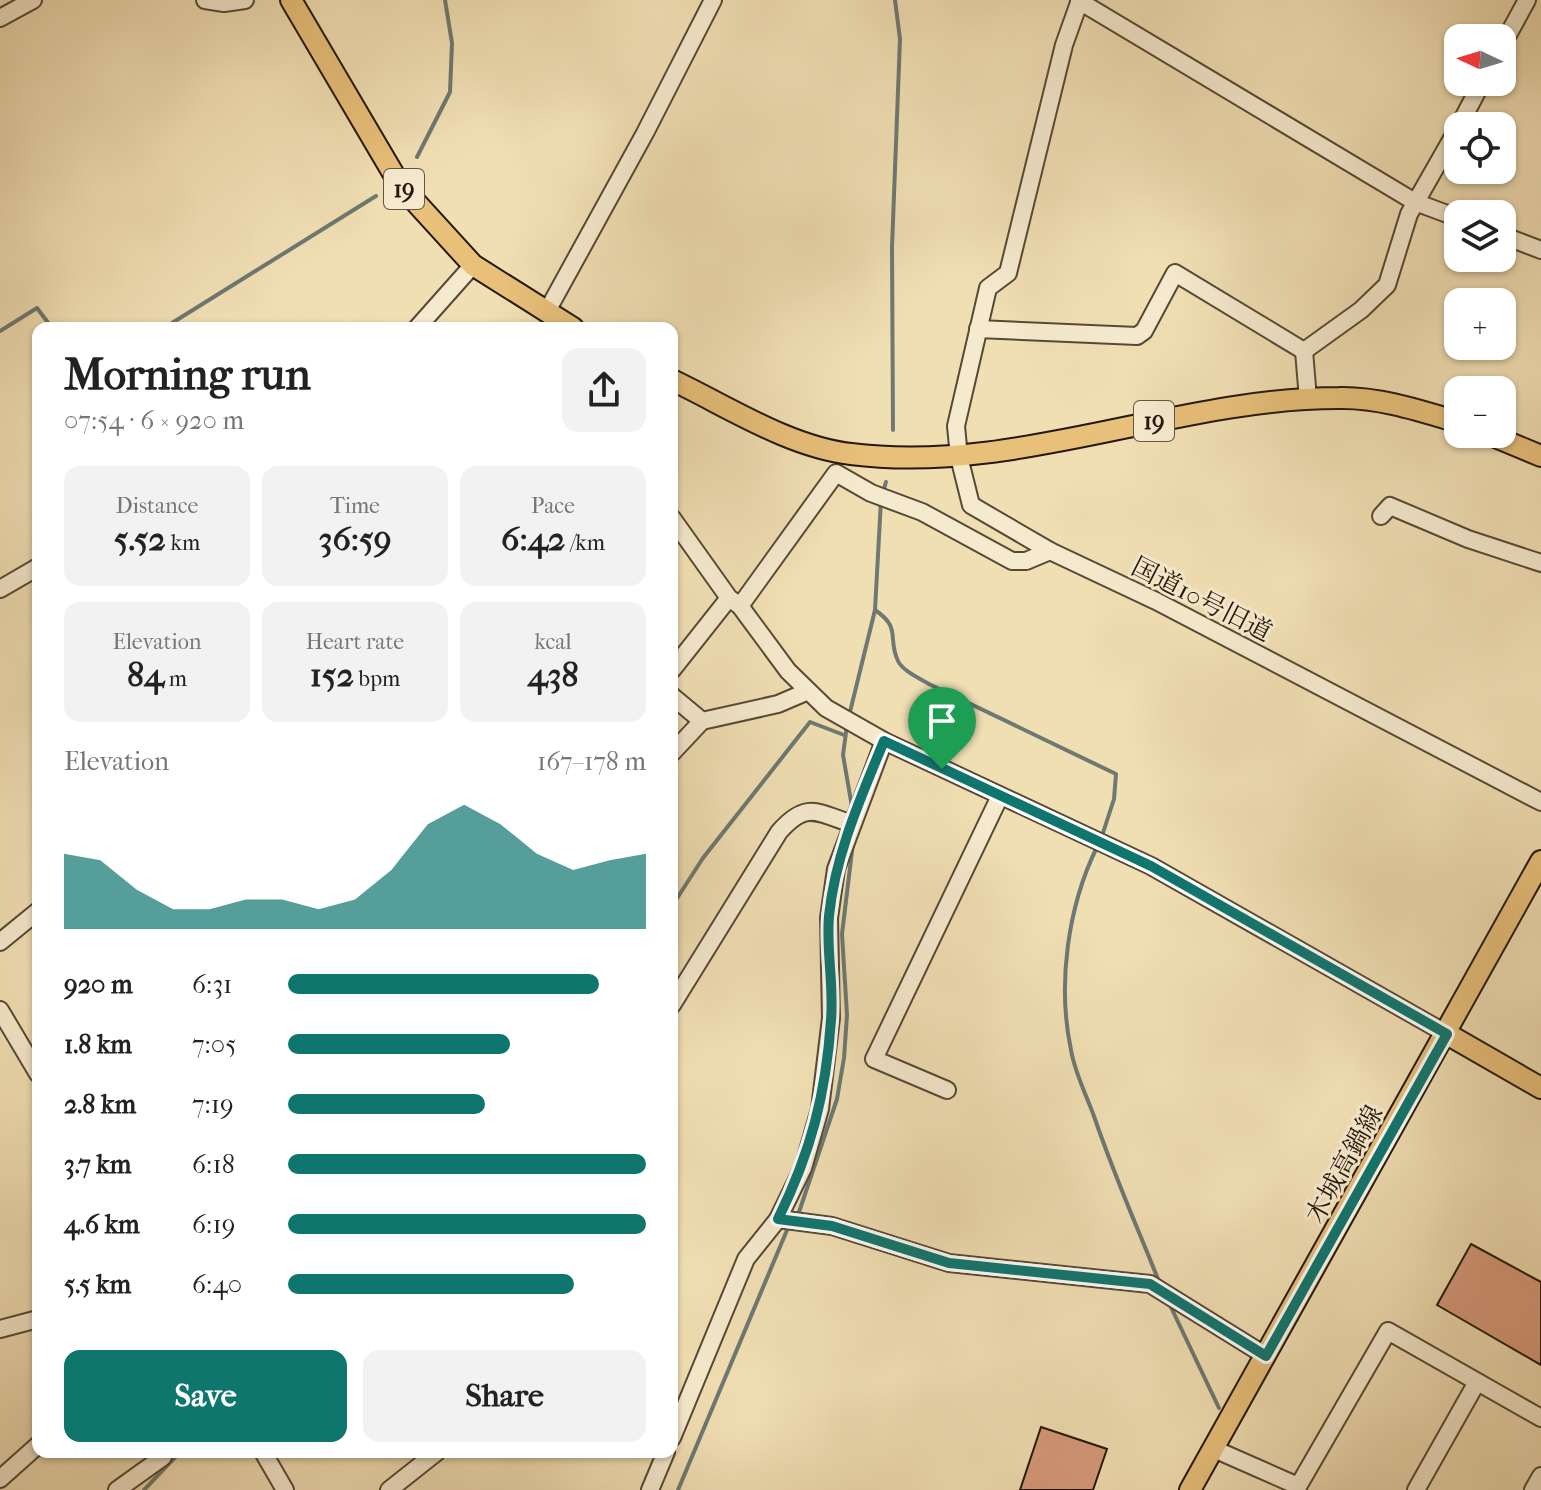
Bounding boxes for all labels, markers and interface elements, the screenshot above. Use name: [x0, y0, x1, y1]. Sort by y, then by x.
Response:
north arrow: [1444, 24, 1516, 96]
map controls: [1444, 24, 1516, 448]
button: locate: [1444, 112, 1516, 184]
road number: 19: [384, 169, 424, 209]
button: layers: [1444, 200, 1516, 272]
button: +: [1444, 288, 1516, 360]
button: share: [562, 348, 646, 432]
text: Morning run: [64, 349, 311, 400]
button: −: [1444, 376, 1516, 448]
road number: 19: [1134, 401, 1174, 441]
text: 07:54 · 6 × 920 m: [64, 405, 244, 436]
text: Distance: [116, 493, 198, 519]
text: Time: [330, 493, 380, 519]
text: Pace: [531, 493, 575, 519]
text: 5.52: [114, 519, 166, 559]
text: 36:59: [318, 519, 392, 559]
text: 6:42: [501, 519, 565, 559]
text: km: [166, 530, 200, 556]
text: /km: [565, 530, 605, 556]
street label: 国道10号旧道: [1126, 551, 1277, 648]
text: Elevation: [113, 629, 201, 655]
text: Heart rate: [306, 629, 404, 655]
text: kcal: [534, 629, 572, 655]
text: 84: [127, 655, 164, 695]
text: 152: [310, 655, 354, 695]
text: 438: [527, 655, 579, 695]
text: m: [164, 666, 187, 692]
text: bpm: [354, 666, 400, 692]
pin: [908, 687, 976, 769]
icon: arrive: [920, 699, 964, 743]
text: Elevation: [64, 746, 169, 777]
text: 167–178 m: [537, 746, 646, 777]
text: 920 m: [64, 969, 133, 1000]
text: 6:31: [192, 969, 232, 1000]
text: 1.8 km: [64, 1029, 132, 1060]
text: 7:05: [192, 1029, 236, 1060]
text: 2.8 km: [64, 1089, 136, 1120]
text: 7:19: [192, 1089, 234, 1120]
street label: 木城高鍋線: [1299, 1100, 1390, 1229]
text: 3.7 km: [64, 1149, 131, 1180]
text: 6:18: [192, 1149, 235, 1180]
text: 4.6 km: [64, 1209, 140, 1240]
text: 6:19: [192, 1209, 235, 1240]
text: 5.5 km: [64, 1269, 131, 1300]
text: 6:40: [192, 1269, 242, 1300]
button: Save: [64, 1350, 347, 1442]
button: Share: [363, 1350, 646, 1442]

